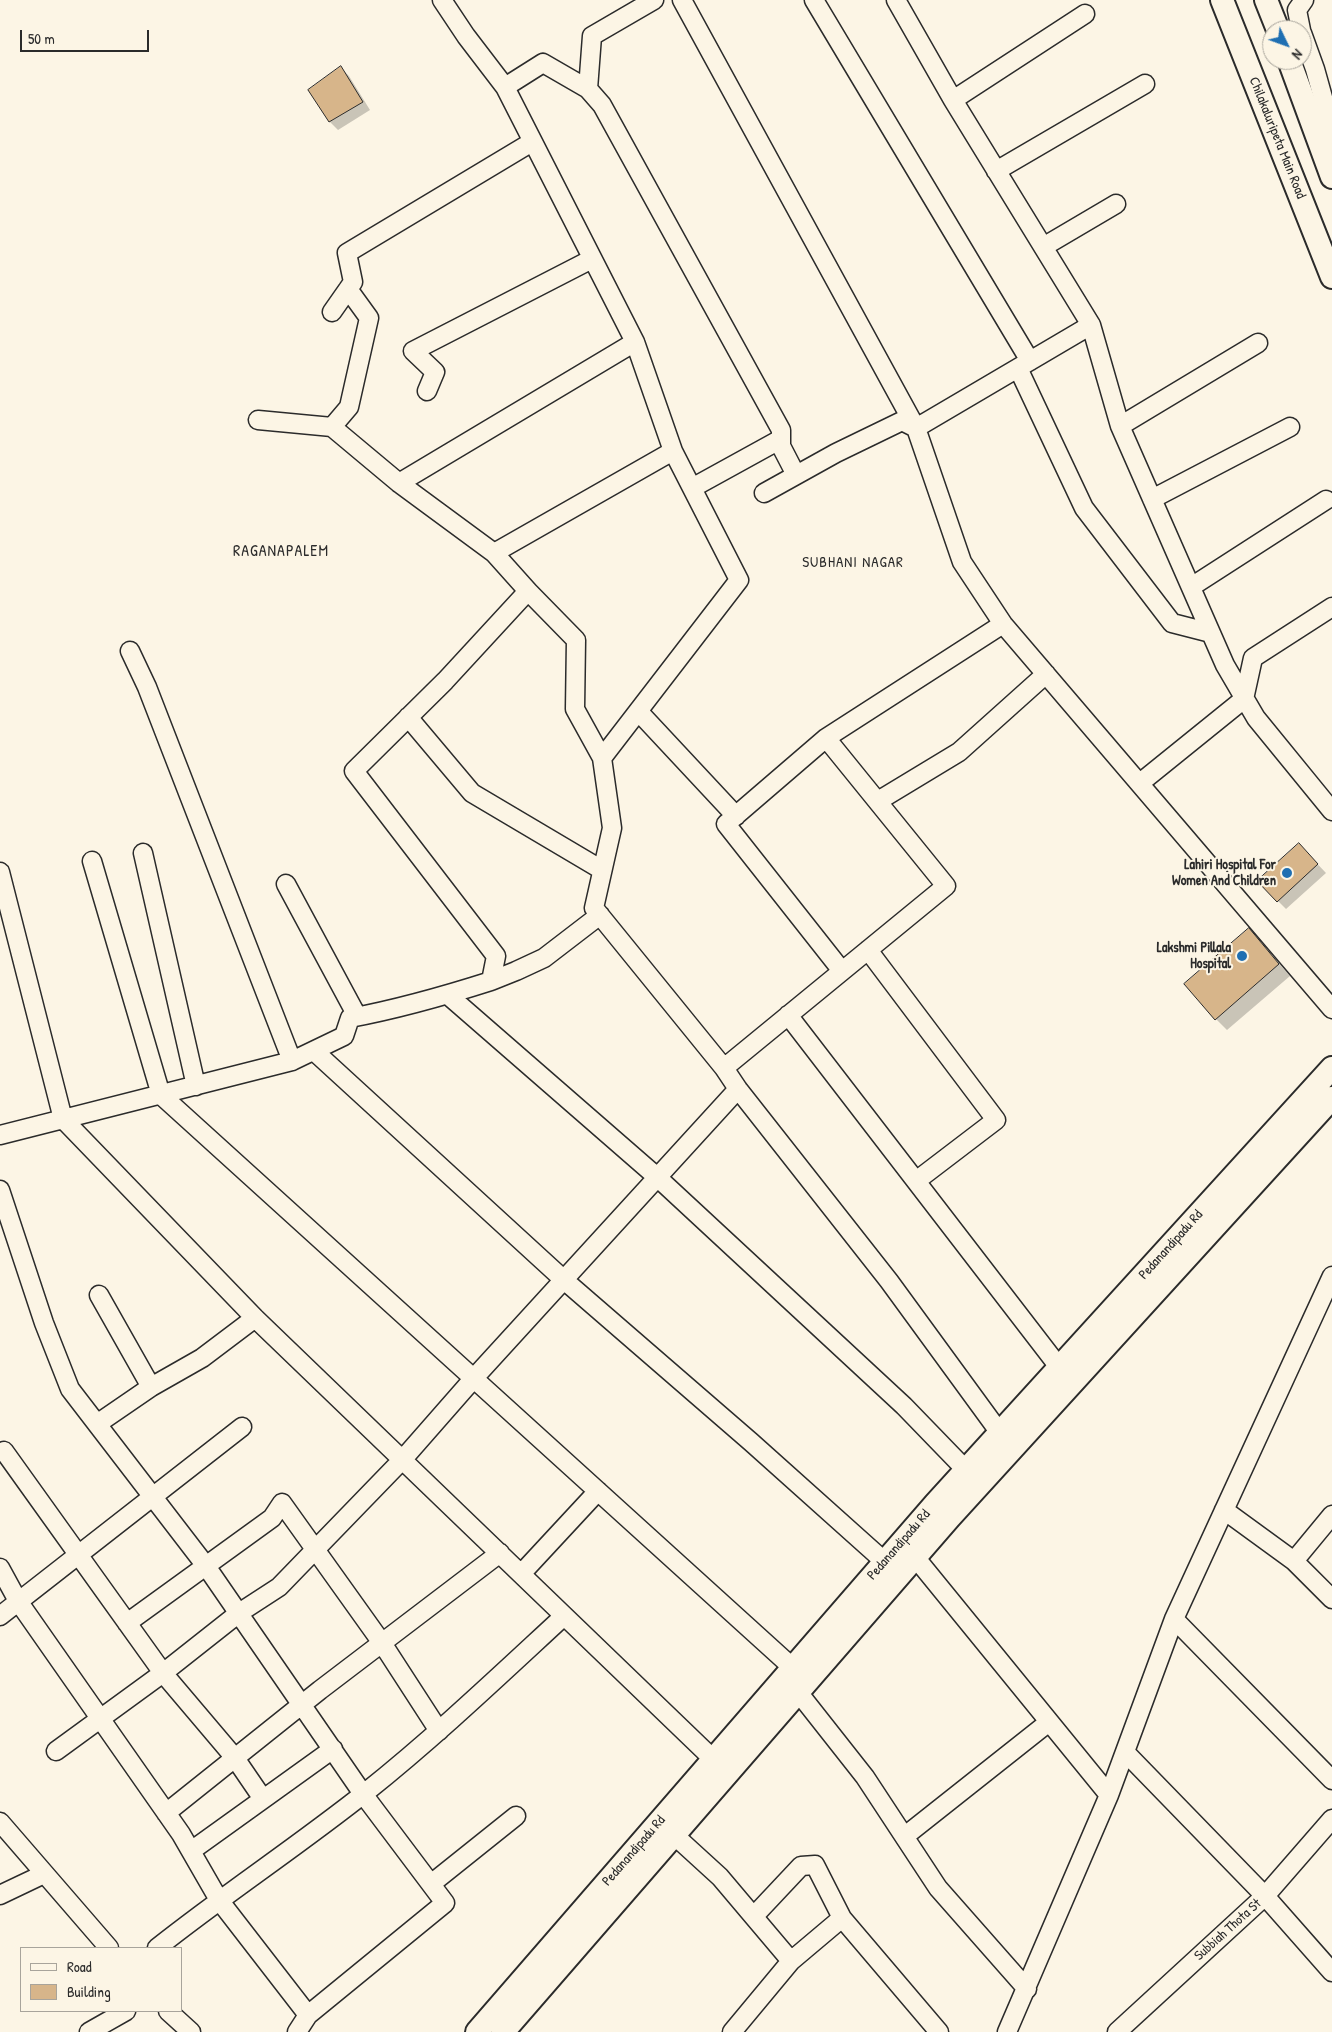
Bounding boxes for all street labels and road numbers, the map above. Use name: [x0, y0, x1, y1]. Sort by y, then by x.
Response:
street label: Chilakaluripeta Main Road: [1245, 75, 1309, 201]
street label: Pedanandipadu Rd: [1135, 1207, 1207, 1283]
street label: Pedanandipadu Rd: [864, 1506, 934, 1584]
street label: Pedanandipadu Rd: [599, 1812, 669, 1890]
street label: Subbiah Thota St: [1191, 1896, 1265, 1964]

